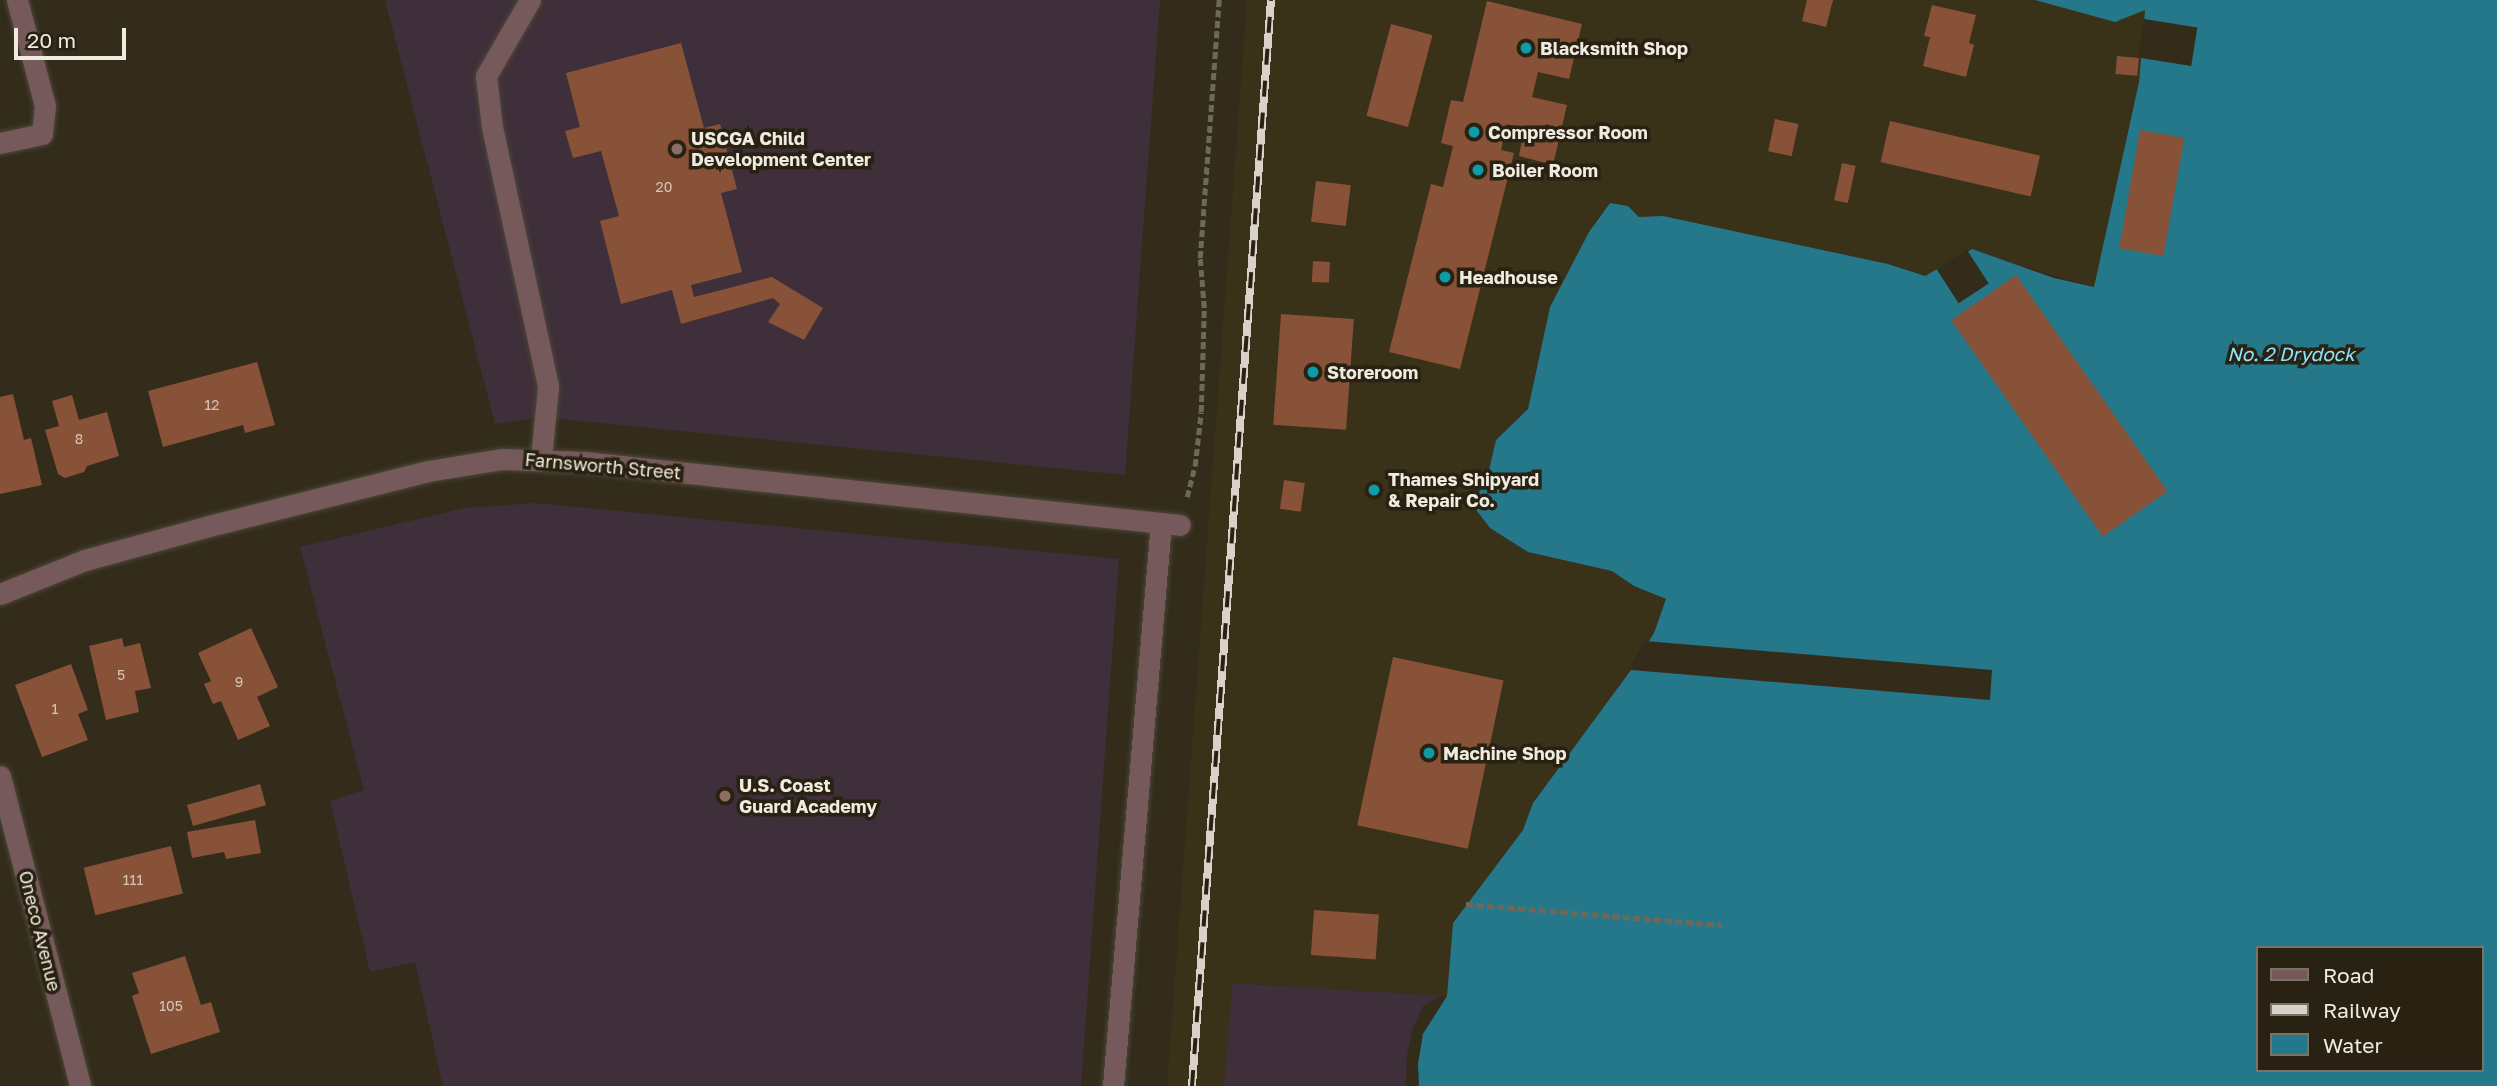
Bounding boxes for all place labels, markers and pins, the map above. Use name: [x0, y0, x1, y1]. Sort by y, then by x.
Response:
place label: Blacksmith Shop: [1540, 37, 1688, 59]
marker: Blacksmith Shop: [1518, 40, 1534, 56]
place label: Compressor Room: [1488, 121, 1648, 143]
marker: Compressor Room: [1466, 124, 1482, 140]
place label: USCGA Child Development Center: [691, 128, 871, 170]
marker: USCGA Child Development Center: [669, 141, 685, 157]
place label: Boiler Room: [1492, 159, 1598, 181]
marker: Boiler Room: [1470, 162, 1486, 178]
place label: Headhouse: [1459, 266, 1558, 288]
marker: Headhouse: [1437, 269, 1453, 285]
place label: Storeroom: [1327, 361, 1418, 383]
marker: Storeroom: [1305, 364, 1321, 380]
place label: Thames Shipyard & Repair Co.: [1388, 469, 1539, 512]
marker: Thames Shipyard & Repair Co.: [1366, 482, 1382, 498]
place label: Machine Shop: [1443, 742, 1566, 764]
marker: Machine Shop: [1421, 745, 1437, 761]
place label: U.S. Coast Guard Academy: [739, 775, 877, 818]
marker: U.S. Coast Guard Academy: [717, 788, 733, 804]

